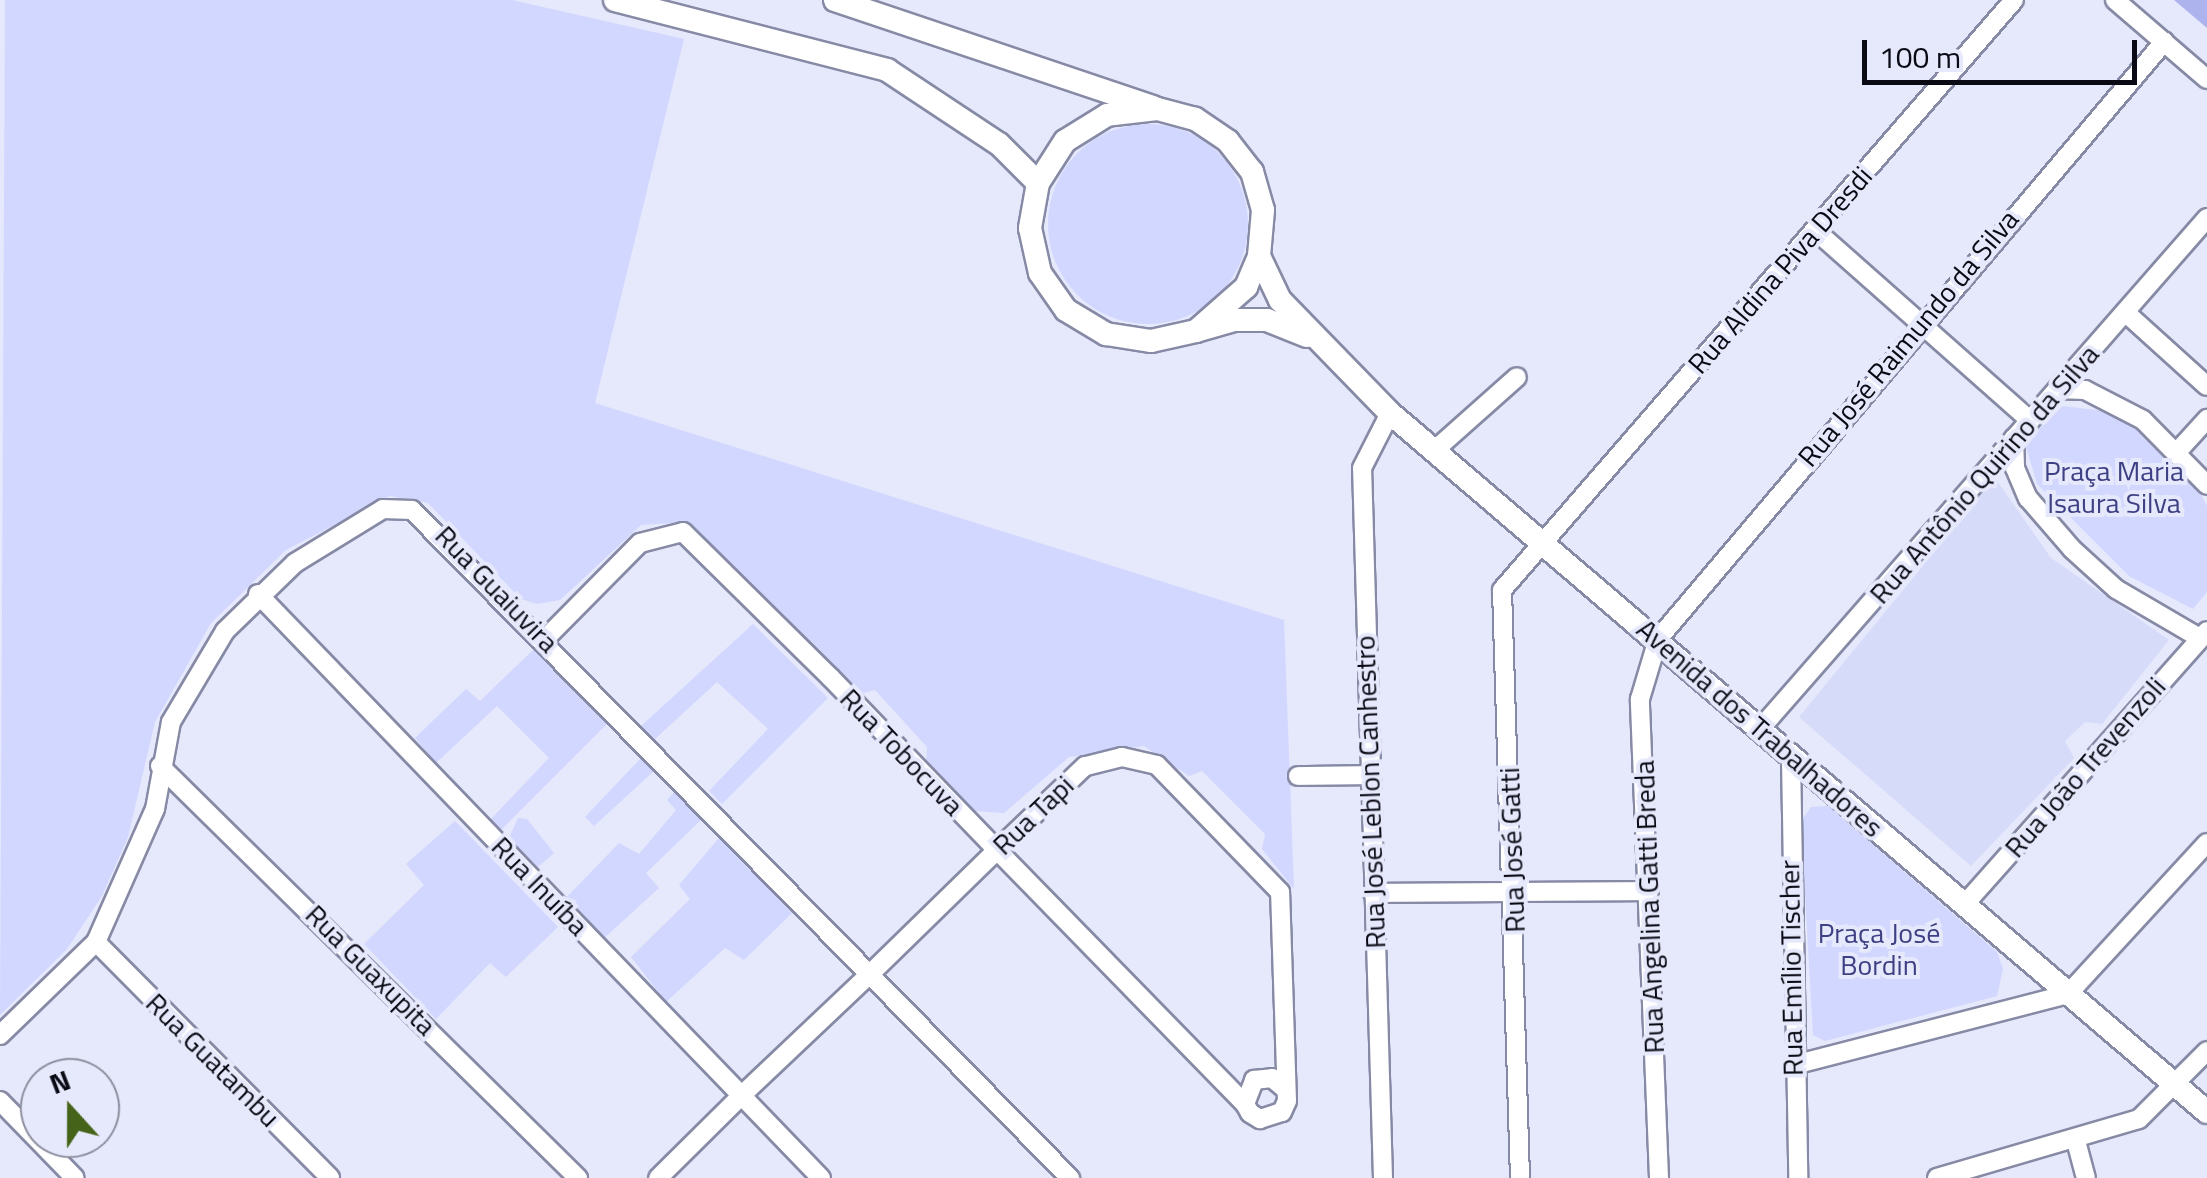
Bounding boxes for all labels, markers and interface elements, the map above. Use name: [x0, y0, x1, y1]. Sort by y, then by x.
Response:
scale bar: [1867, 20, 2142, 82]
text: 100 m: [1879, 34, 1961, 80]
street label: Rua Aldina Piva Dresdi: [1681, 160, 1879, 380]
street label: Rua José Raimundo da Silva: [1791, 203, 2025, 473]
street label: Rua Antônio Quirino da Silva: [1862, 338, 2106, 610]
park label: Praça Maria Isaura Silva: [2044, 454, 2184, 520]
street label: Rua Guaiuvira: [428, 519, 566, 659]
street label: Avenida dos Trabalhadores: [1630, 612, 1890, 844]
street label: Rua José Leblon Canhestro: [1348, 635, 1392, 949]
street label: Rua João Trevenzoli: [1998, 670, 2172, 864]
street label: Rua Tobocuva: [833, 682, 971, 822]
street label: Rua Angelina Gatti Breda: [1627, 760, 1671, 1054]
street label: Rua José Gatti: [1492, 767, 1532, 933]
street label: Rua Tapi: [986, 768, 1080, 862]
street label: Rua Inuíba: [485, 830, 595, 942]
street label: Rua Emílio Tischer: [1772, 860, 1810, 1076]
street label: Rua Guaxupita: [299, 898, 443, 1042]
park label: Praça José Bordin: [1818, 916, 1940, 982]
street label: Rua Guatambu: [139, 986, 287, 1134]
north arrow: [20, 1058, 120, 1158]
text: N: [43, 1058, 77, 1105]

